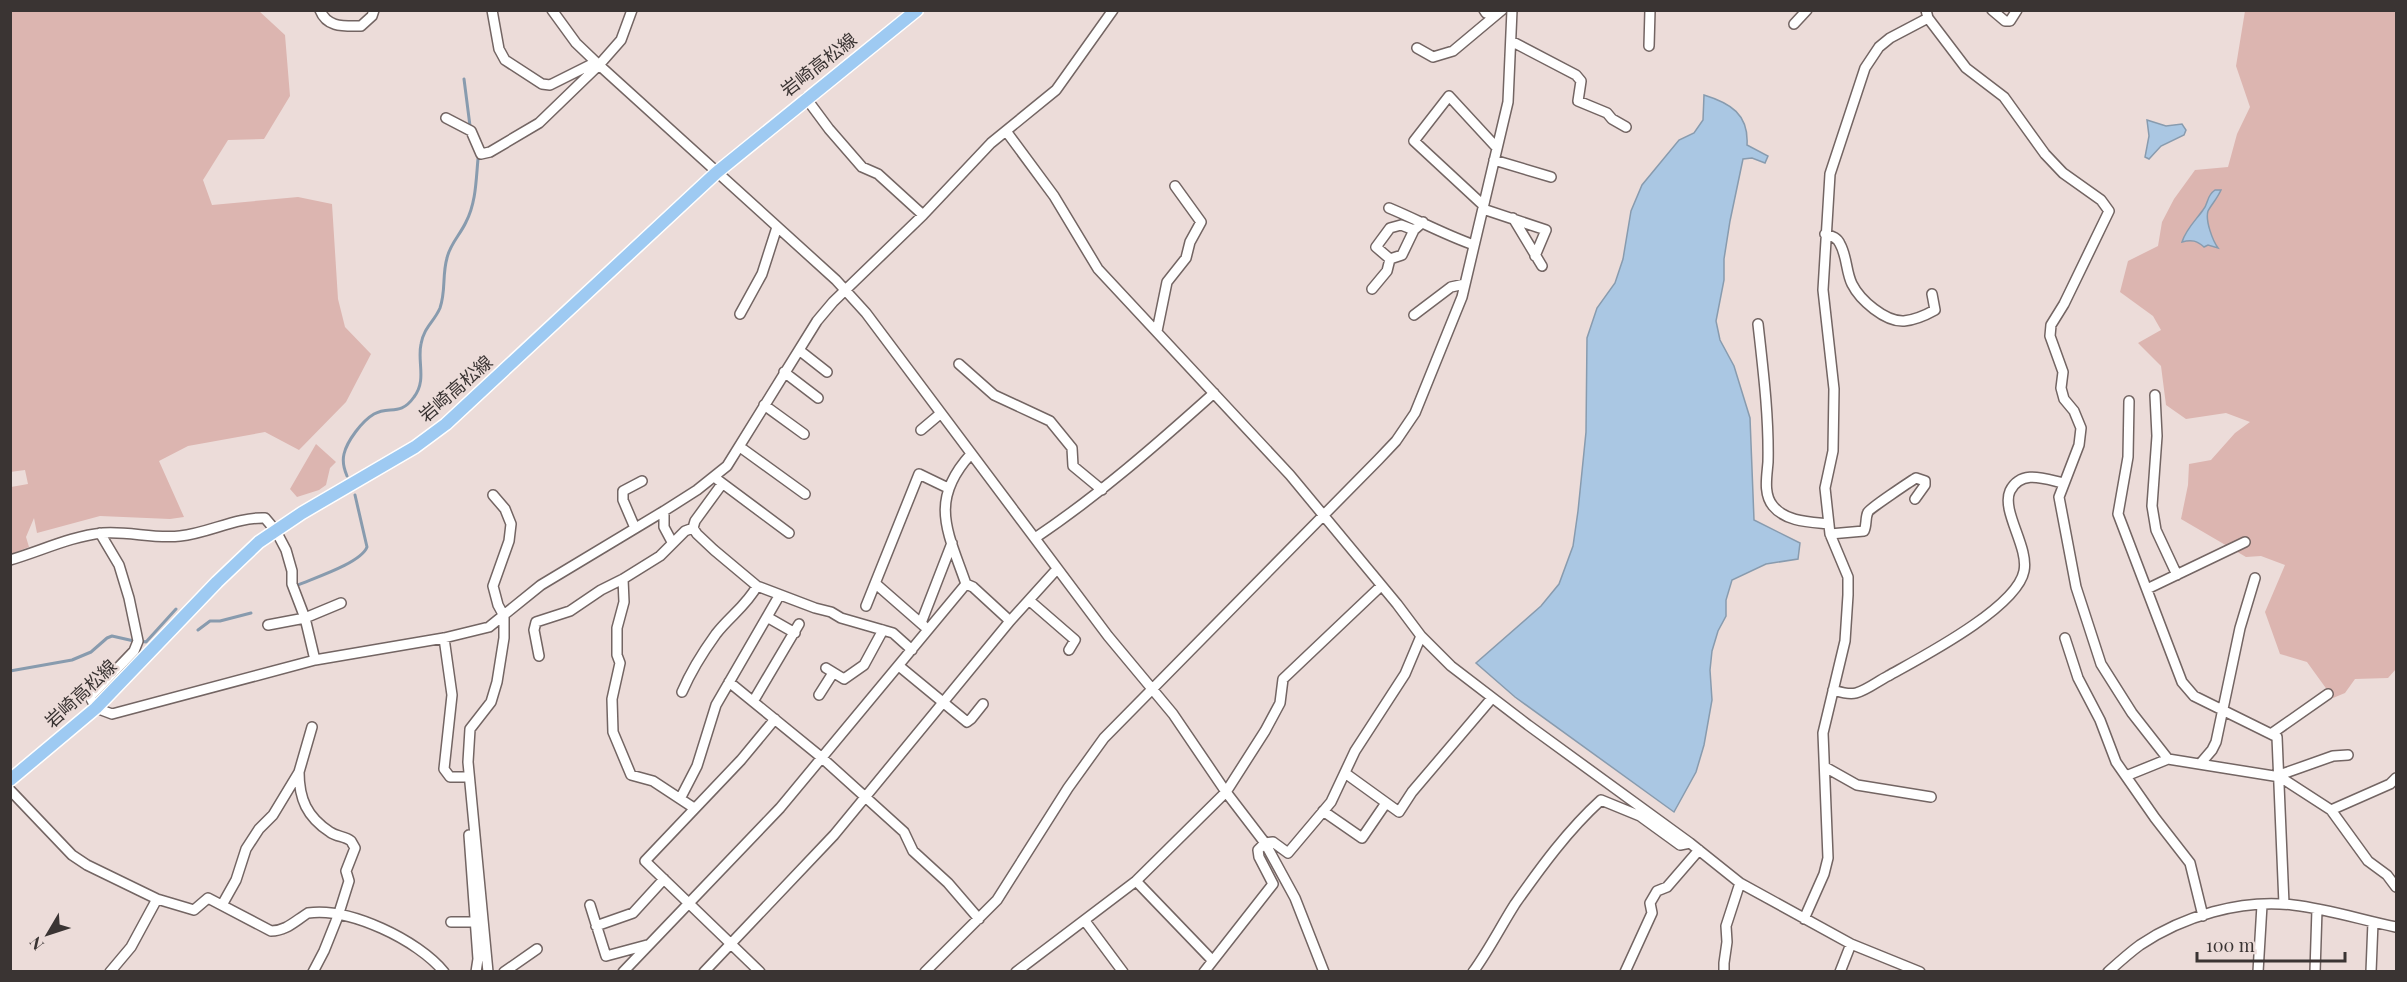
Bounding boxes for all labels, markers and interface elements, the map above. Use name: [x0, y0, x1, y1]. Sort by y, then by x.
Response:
street label: 岩崎高松線: [776, 27, 861, 101]
street label: 岩崎高松線: [414, 350, 497, 427]
street label: 岩崎高松線: [39, 654, 121, 733]
north arrow: [18, 904, 78, 964]
scale bar: [2197, 925, 2346, 963]
text: N: [24, 932, 48, 955]
text: 100 m: [2206, 933, 2255, 957]

